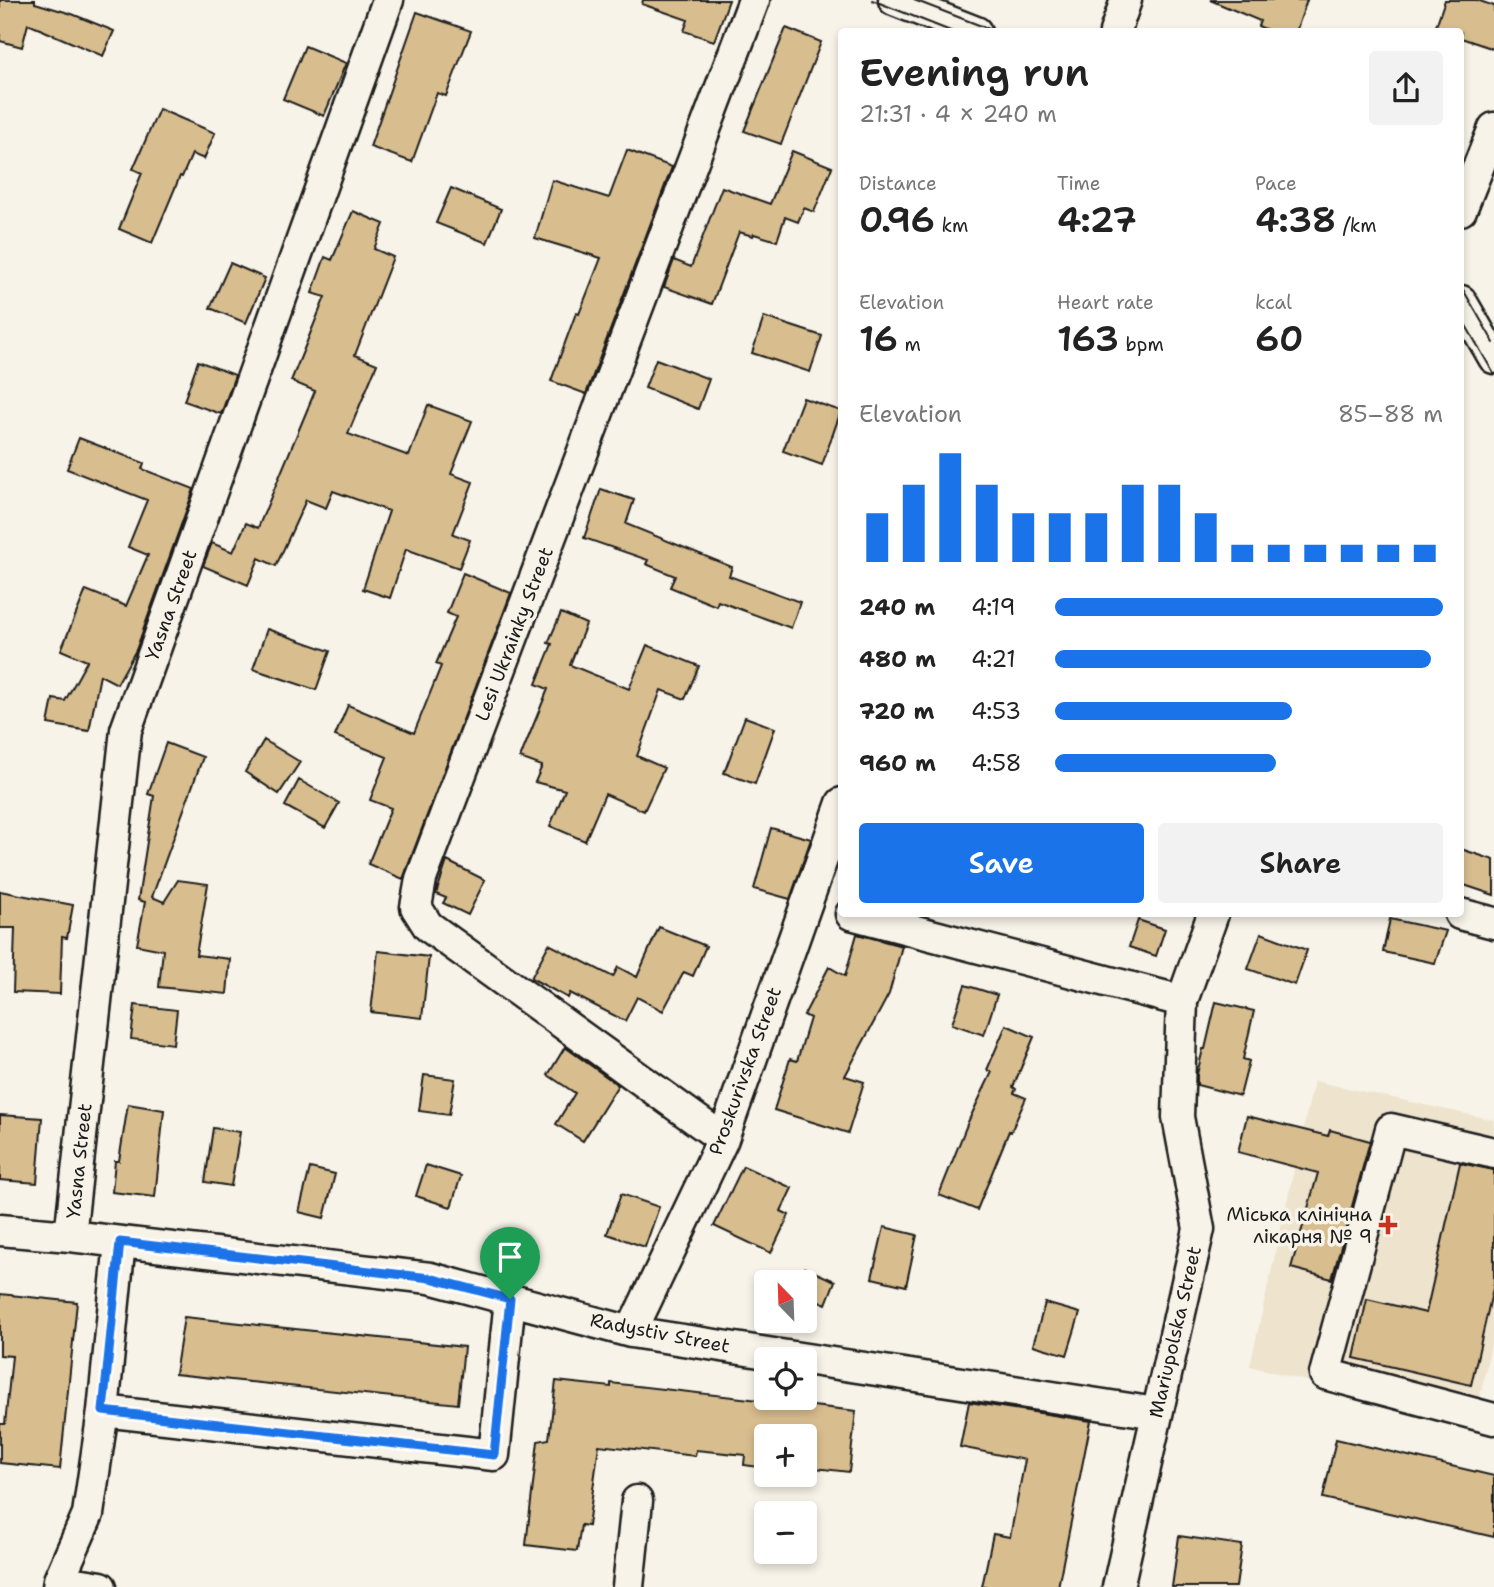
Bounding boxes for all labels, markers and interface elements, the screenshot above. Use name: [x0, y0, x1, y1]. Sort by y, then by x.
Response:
text: Evening run: [859, 47, 1089, 98]
button: share: [1369, 51, 1443, 125]
text: 21:31 · 4 × 240 m: [859, 99, 1057, 129]
text: Distance: [859, 171, 937, 196]
text: Time: [1057, 171, 1101, 196]
text: Pace: [1255, 171, 1297, 196]
text: 0.96: [859, 196, 935, 243]
text: 4:27: [1057, 196, 1137, 243]
text: 4:38: [1255, 196, 1336, 243]
text: km: [935, 213, 968, 238]
text: /km: [1336, 213, 1377, 238]
text: Elevation: [859, 290, 944, 315]
text: Heart rate: [1057, 290, 1154, 315]
text: kcal: [1255, 290, 1292, 315]
text: 16: [859, 315, 898, 362]
text: 163: [1057, 315, 1119, 362]
text: 60: [1255, 315, 1304, 362]
text: m: [898, 332, 921, 357]
text: bpm: [1119, 332, 1164, 357]
text: Elevation: [859, 399, 962, 429]
text: 85–88 m: [1338, 399, 1443, 429]
street label: Lesi Ukrainky Street: [469, 543, 559, 725]
street label: Yasna Street: [139, 546, 203, 664]
text: 240 m: [859, 592, 935, 622]
text: 4:19: [971, 592, 1016, 622]
text: 480 m: [859, 644, 936, 674]
text: 4:21: [971, 644, 1016, 674]
text: 720 m: [859, 696, 935, 726]
text: 4:53: [971, 696, 1021, 726]
text: 960 m: [859, 748, 936, 778]
text: 4:58: [971, 748, 1022, 778]
button: Save: [859, 823, 1144, 903]
button: Share: [1158, 823, 1443, 903]
street label: Proskurivska Street: [703, 983, 787, 1159]
street label: Yasna Street: [61, 1102, 97, 1220]
place label: Міська клінічна лікарня № 9: [1226, 1202, 1372, 1249]
marker: Міська клінічна лікарня № 9: [1378, 1215, 1398, 1235]
pin: [480, 1227, 540, 1299]
icon: arrive: [491, 1238, 529, 1276]
street label: Mariupolska Street: [1143, 1244, 1207, 1420]
north arrow: [754, 1270, 817, 1334]
map controls: [754, 1270, 817, 1564]
street label: Radystiv Street: [588, 1307, 732, 1359]
button: locate: [754, 1347, 817, 1410]
button: +: [754, 1424, 817, 1487]
button: −: [754, 1501, 817, 1564]

